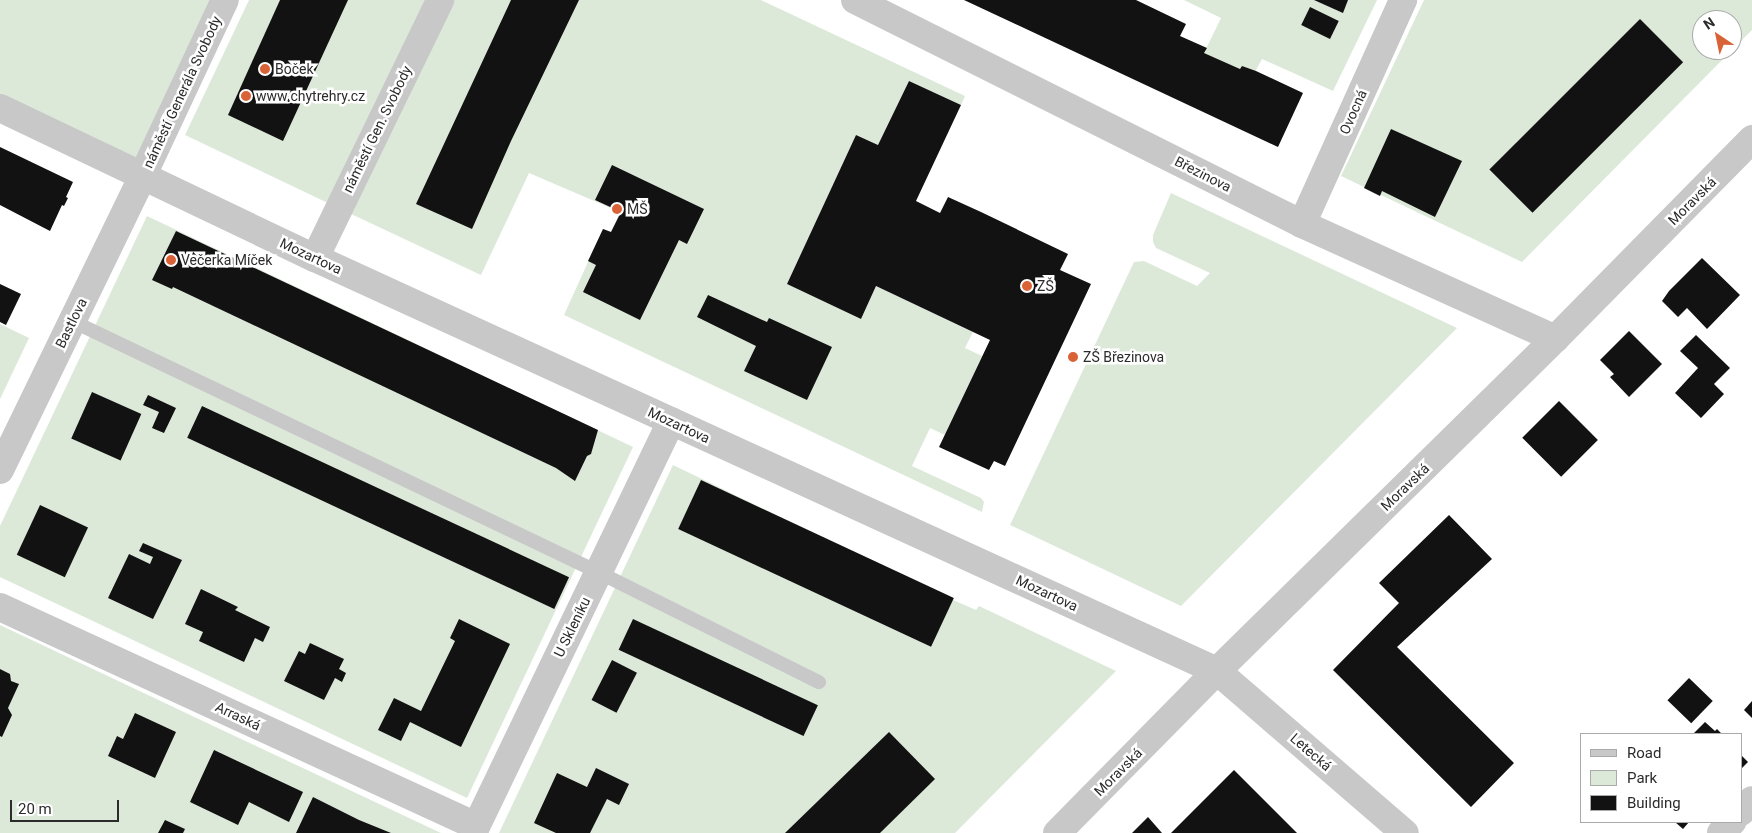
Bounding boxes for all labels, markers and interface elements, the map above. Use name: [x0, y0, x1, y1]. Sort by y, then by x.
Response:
north arrow: [1692, 10, 1742, 60]
street label: náměstí Generála Svobody: [139, 13, 225, 171]
text: N: [1701, 14, 1718, 33]
place label: Boček: [275, 61, 314, 77]
marker: Boček: [259, 63, 271, 75]
street label: náměstí Gen. Svobody: [339, 63, 415, 195]
street label: Ovocná: [1336, 87, 1370, 137]
place label: www.chytrehry.cz: [256, 88, 365, 104]
marker: www.chytrehry.cz: [240, 90, 252, 102]
street label: Březinova: [1172, 153, 1234, 195]
street label: Moravská: [1665, 174, 1719, 228]
place label: MŠ: [627, 201, 648, 217]
marker: MŠ: [611, 203, 623, 215]
street label: Mozartova: [277, 234, 345, 278]
place label: Večerka Míček: [181, 252, 272, 268]
marker: Večerka Míček: [165, 254, 177, 266]
place label: ZŠ: [1037, 278, 1054, 294]
marker: ZŠ: [1021, 280, 1033, 292]
street label: Bastlova: [52, 295, 90, 351]
place label: ZŠ Březinova: [1083, 349, 1164, 365]
marker: ZŠ Březinova: [1067, 351, 1079, 363]
street label: Mozartova: [645, 403, 713, 447]
street label: Moravská: [1377, 460, 1433, 514]
street label: Mozartova: [1013, 571, 1081, 615]
street label: U Skleníku: [550, 594, 594, 660]
street label: Arraská: [213, 698, 263, 734]
street label: Letecká: [1287, 730, 1335, 774]
legend: [1580, 733, 1742, 823]
text: Road: [1627, 744, 1661, 762]
street label: Moravská: [1091, 745, 1145, 799]
text: Park: [1627, 769, 1657, 787]
scale bar: [12, 790, 121, 822]
text: Building: [1627, 794, 1681, 812]
text: 20 m: [18, 800, 52, 818]

